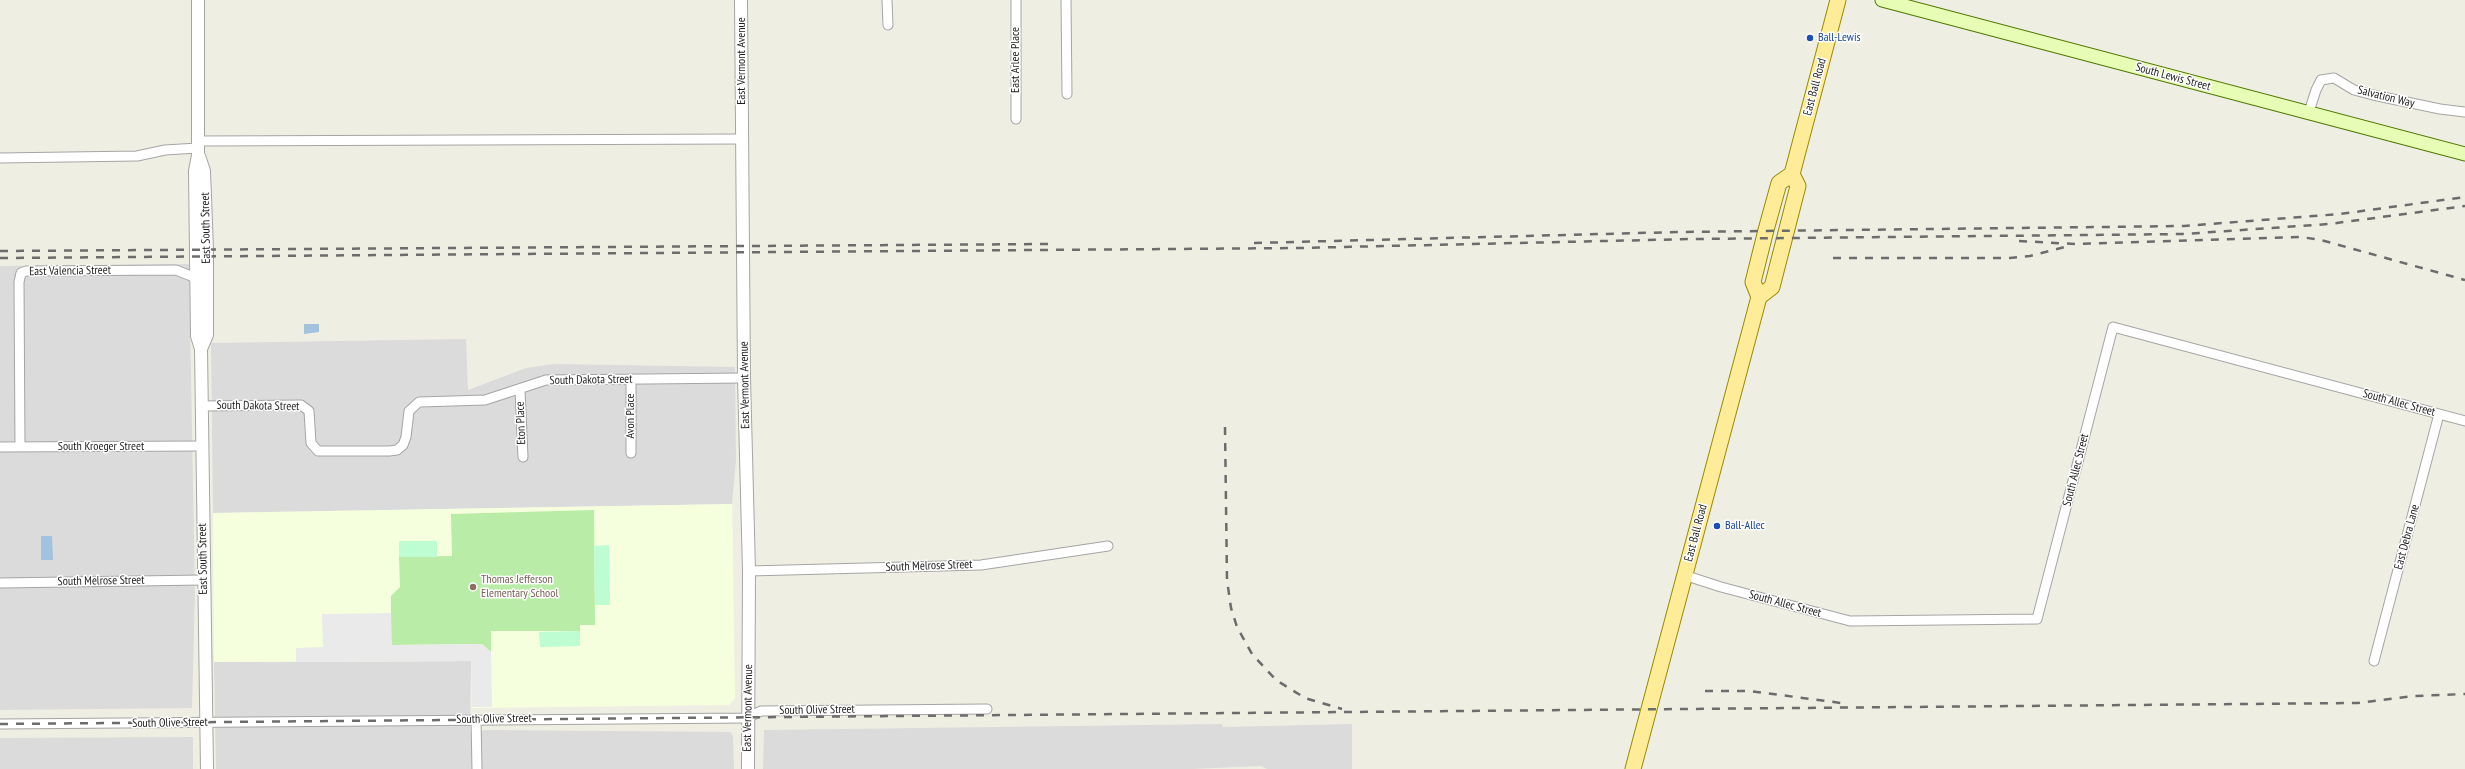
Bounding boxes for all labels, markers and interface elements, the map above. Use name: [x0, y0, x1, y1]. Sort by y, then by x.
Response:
street label: East Vermont Avenue: [735, 17, 749, 105]
street label: East Arlee Place: [1009, 27, 1023, 93]
place label: Ball-Lewis: [1818, 31, 1861, 45]
marker: Ball-Lewis: [1805, 33, 1815, 43]
street label: East Ball Road: [1800, 57, 1830, 117]
street label: South Lewis Street: [2134, 60, 2212, 94]
street label: Salvation Way: [2356, 83, 2416, 111]
street label: East South Street: [198, 192, 214, 264]
street label: East Valencia Street: [29, 263, 111, 279]
street label: East Vermont Avenue: [737, 341, 753, 429]
street label: South Dakota Street: [549, 372, 633, 388]
street label: South Allec Street: [2361, 386, 2437, 420]
street label: Avon Place: [624, 394, 638, 438]
street label: South Dakota Street: [216, 398, 300, 414]
street label: Eton Place: [513, 401, 529, 445]
street label: South Allec Street: [2060, 432, 2092, 508]
street label: South Kroeger Street: [58, 440, 144, 454]
street label: East Ball Road: [1681, 503, 1711, 563]
street label: East Debra Lane: [2391, 503, 2423, 571]
place label: Ball-Allec: [1725, 519, 1765, 533]
marker: Ball-Allec: [1712, 521, 1722, 531]
street label: East South Street: [195, 523, 211, 595]
street label: South Melrose Street: [885, 557, 973, 575]
street label: South Melrose Street: [57, 573, 145, 589]
place label: Thomas Jefferson Elementary School: [481, 573, 558, 601]
marker: Thomas Jefferson Elementary School: [468, 582, 478, 592]
street label: South Allec Street: [1747, 587, 1823, 621]
street label: East Vermont Avenue: [740, 664, 756, 752]
street label: South Olive Street: [779, 702, 855, 718]
street label: South Olive Street: [456, 711, 532, 727]
street label: South Olive Street: [132, 715, 208, 731]

